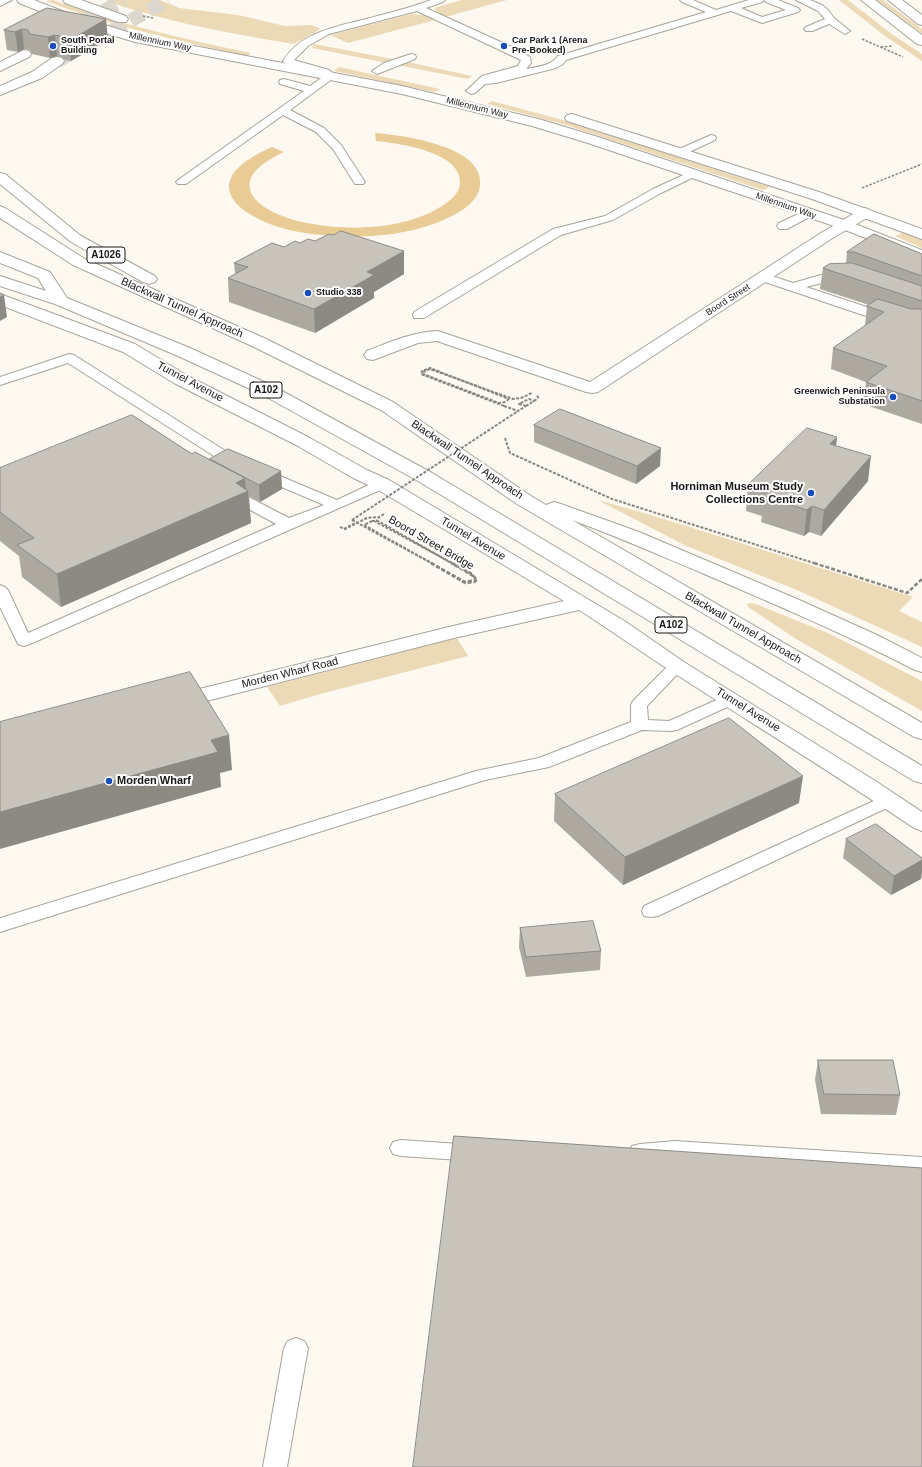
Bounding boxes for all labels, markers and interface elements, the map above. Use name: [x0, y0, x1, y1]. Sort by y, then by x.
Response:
street label: Millennium Way: [128, 30, 192, 54]
place label: South Portal Building: [61, 36, 114, 57]
place label: Car Park 1 (Arena Pre-Booked): [512, 36, 588, 57]
marker: South Portal Building: [48, 41, 58, 51]
marker: Car Park 1 (Arena Pre-Booked): [499, 41, 509, 51]
street label: Millennium Way: [445, 95, 509, 121]
street label: Millennium Way: [754, 191, 818, 221]
road number: A1026: [87, 247, 125, 263]
street label: Blackwall Tunnel Approach: [119, 275, 245, 341]
street label: Boord Street: [704, 282, 752, 318]
marker: Studio 338: [303, 288, 313, 298]
place label: Studio 338: [316, 288, 362, 298]
street label: Tunnel Avenue: [155, 359, 225, 405]
road number: A102: [250, 382, 282, 398]
place label: Greenwich Peninsula Substation: [794, 387, 885, 408]
marker: Greenwich Peninsula Substation: [888, 392, 898, 402]
street label: Blackwall Tunnel Approach: [408, 418, 526, 502]
place label: Horniman Museum Study Collections Centre: [670, 480, 803, 506]
marker: Horniman Museum Study Collections Centre: [806, 488, 816, 498]
street label: Boord Street Bridge: [386, 513, 476, 573]
street label: Tunnel Avenue: [438, 514, 508, 564]
street label: Blackwall Tunnel Approach: [682, 589, 804, 667]
road number: A102: [655, 617, 687, 633]
street label: Morden Wharf Road: [240, 655, 340, 691]
street label: Tunnel Avenue: [713, 685, 783, 735]
place label: Morden Wharf: [117, 774, 191, 788]
marker: Morden Wharf: [104, 776, 114, 786]

